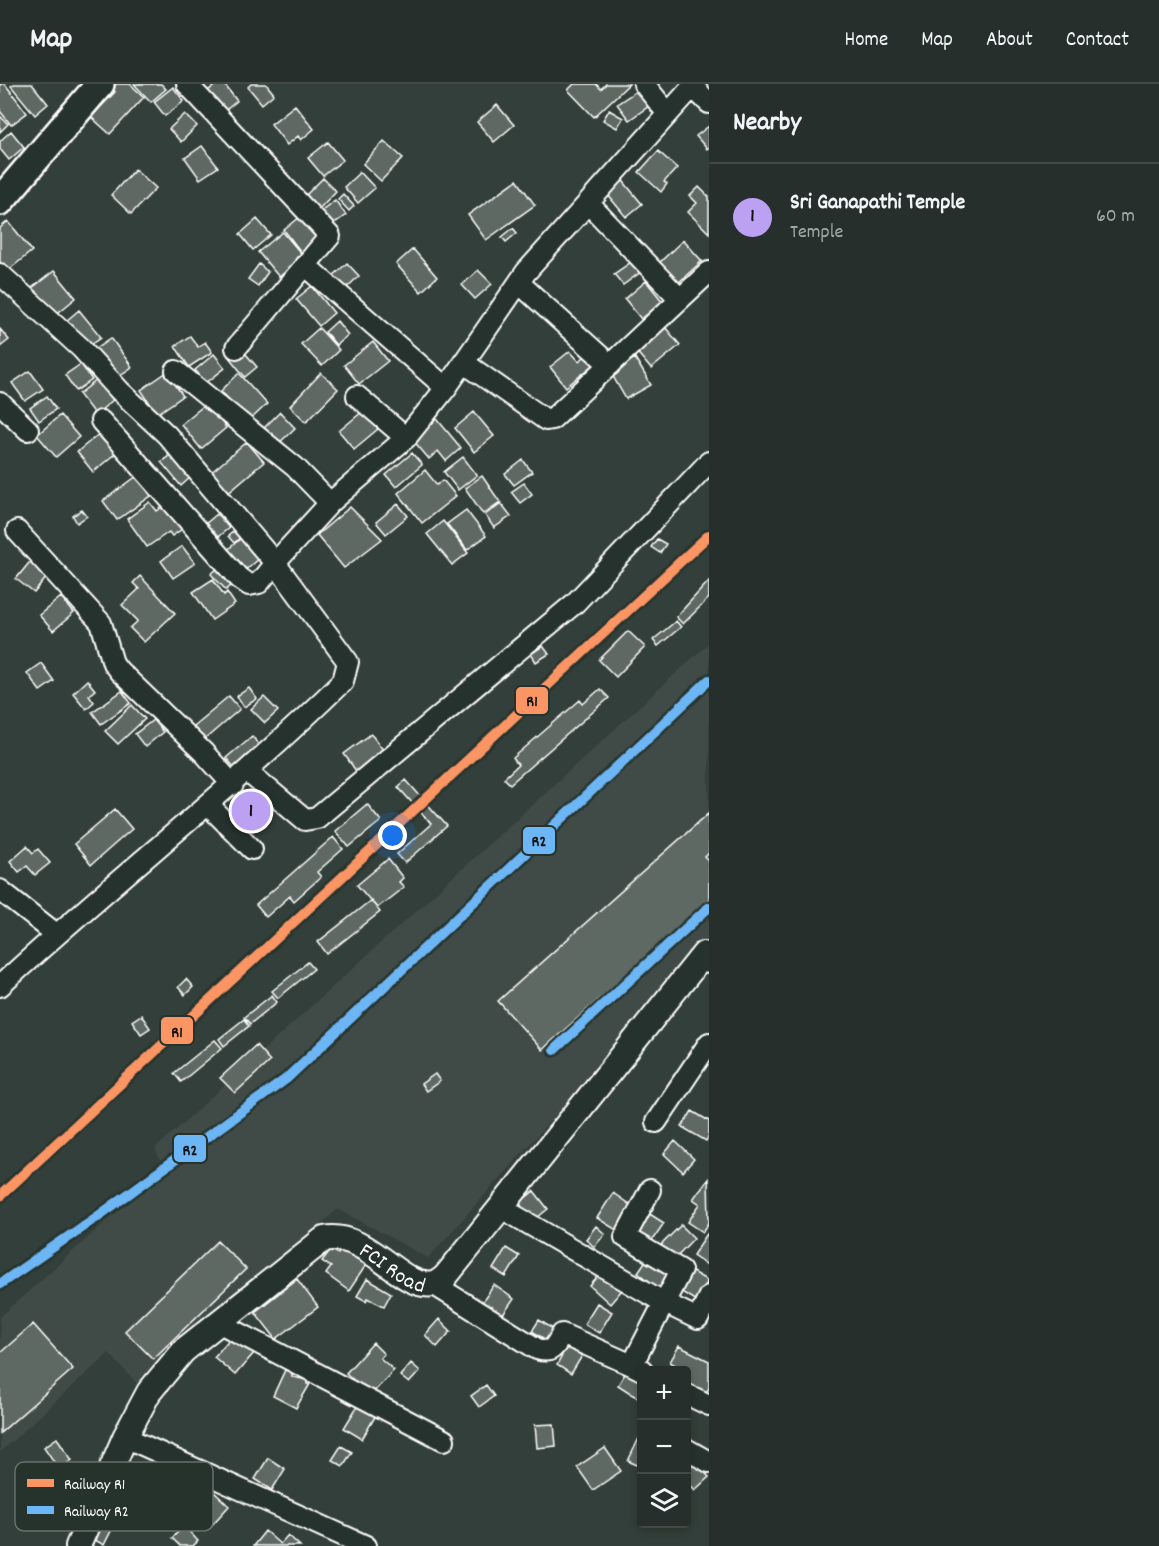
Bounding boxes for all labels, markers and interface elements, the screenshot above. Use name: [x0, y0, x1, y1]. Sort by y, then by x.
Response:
text: Map: [30, 21, 72, 61]
text: Home: [844, 26, 888, 56]
text: Map: [921, 26, 953, 56]
text: About: [986, 26, 1033, 56]
text: Contact: [1066, 26, 1129, 56]
text: Nearby: [733, 105, 801, 142]
text: Sri Ganapathi Temple: [790, 188, 965, 219]
text: 1: [750, 203, 755, 231]
text: 60 m: [1096, 203, 1135, 231]
text: Temple: [790, 219, 843, 247]
line badge: R1: [515, 686, 549, 715]
text: R1: [526, 691, 538, 714]
pin: 1: [232, 788, 270, 834]
your location: [378, 821, 407, 850]
line badge: R2: [522, 826, 556, 855]
text: R2: [532, 831, 546, 854]
line badge: R1: [160, 1016, 194, 1045]
text: R1: [171, 1022, 183, 1045]
line badge: R2: [173, 1134, 207, 1163]
text: R2: [183, 1140, 197, 1163]
street label: FCI Road: [353, 1237, 428, 1303]
map controls: [637, 1366, 691, 1528]
button: +: [637, 1366, 691, 1420]
button: −: [637, 1420, 691, 1474]
legend: [15, 1462, 213, 1531]
text: Railway R1: [64, 1474, 125, 1497]
button: layers: [637, 1474, 691, 1528]
text: Railway R2: [64, 1501, 129, 1524]

